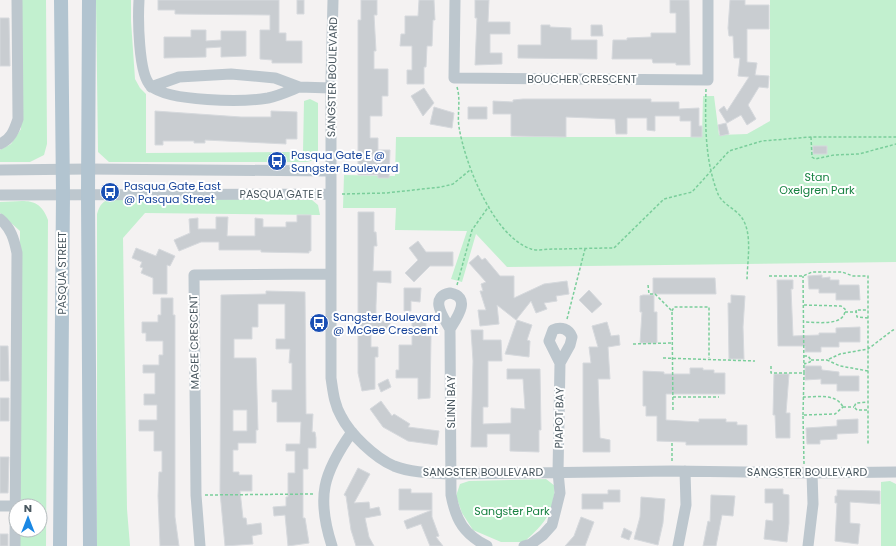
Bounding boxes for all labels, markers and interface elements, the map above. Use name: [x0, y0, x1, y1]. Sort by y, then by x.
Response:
street label: SANGSTER BOULEVARD: [323, 16, 341, 137]
street label: BOUCHER CRESCENT: [527, 71, 637, 87]
place label: Pasqua Gate E @ Sangster Boulevard: [291, 147, 398, 176]
bus stop icon: Pasqua Gate E @ Sangster Boulevard: [266, 150, 288, 172]
park label: Stan Oxelgren Park: [779, 169, 855, 198]
place label: Pasqua Gate East @ Pasqua Street: [124, 178, 221, 207]
bus stop icon: Pasqua Gate East @ Pasqua Street: [99, 181, 121, 203]
street label: PASQUA GATE E: [240, 186, 322, 202]
street label: PASQUA STREET: [54, 231, 70, 315]
street label: MAGEE CRESCENT: [185, 294, 203, 390]
place label: Sangster Boulevard @ McGee Crescent: [333, 309, 440, 338]
bus stop icon: Sangster Boulevard @ McGee Crescent: [308, 312, 330, 334]
street label: SLINN BAY: [443, 375, 459, 428]
street label: PIAPOT BAY: [550, 387, 568, 449]
street label: SANGSTER BOULEVARD: [423, 464, 543, 480]
street label: SANGSTER BOULEVARD: [747, 464, 867, 480]
north arrow: [8, 498, 48, 538]
text: N: [24, 500, 32, 516]
park label: Sangster Park: [474, 503, 550, 519]

